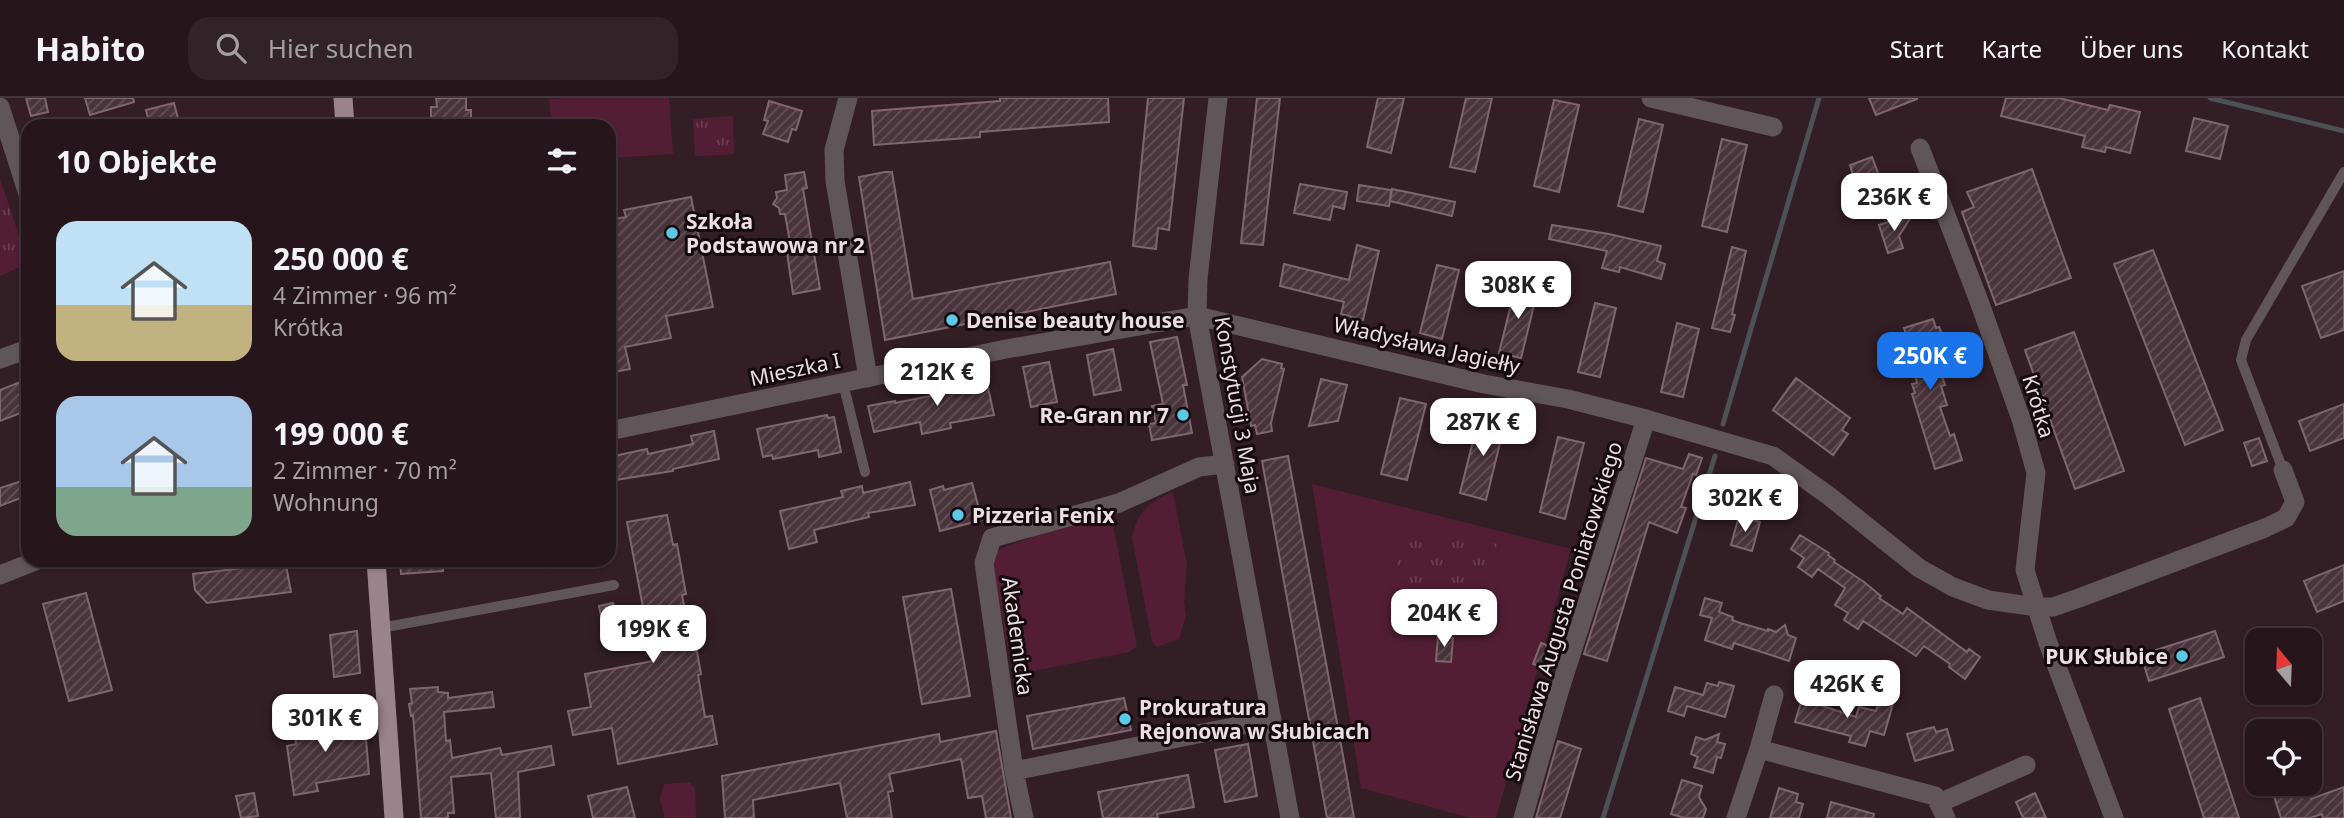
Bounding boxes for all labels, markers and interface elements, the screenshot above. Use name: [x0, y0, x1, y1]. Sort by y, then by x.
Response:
search box: [188, 17, 678, 80]
text: Habito: [35, 26, 146, 71]
icon: search: [212, 29, 250, 67]
text: Hier suchen: [268, 30, 414, 66]
text: Start: [1890, 32, 1944, 65]
text: Karte: [1982, 32, 2042, 65]
text: Über uns: [2080, 32, 2183, 65]
text: Kontakt: [2221, 32, 2309, 65]
text: 10 Objekte: [56, 141, 217, 182]
icon: filters: [543, 142, 581, 180]
pin: 236K €: [1837, 174, 1951, 233]
text: 236K €: [1857, 180, 1931, 212]
place label: Szkoła Podstawowa nr 2: [686, 207, 865, 259]
marker: Szkoła Podstawowa nr 2: [664, 225, 680, 241]
text: 250 000 €: [273, 238, 409, 279]
icon: home: [112, 249, 196, 333]
pin: 308K €: [1461, 262, 1575, 321]
text: 308K €: [1481, 268, 1555, 300]
text: 4 Zimmer · 96 m²: [273, 279, 457, 311]
place label: Denise beauty house: [966, 306, 1184, 334]
street label: Władysława Jagiełły: [1331, 310, 1523, 380]
text: Krótka: [273, 311, 344, 343]
marker: Denise beauty house: [944, 312, 960, 328]
street label: Konstytucji 3 Maja: [1209, 314, 1267, 496]
pin: 250K €: [1873, 332, 1987, 392]
text: 250K €: [1893, 339, 1967, 371]
street label: Mieszka I: [747, 346, 843, 392]
pin: 212K €: [880, 348, 994, 408]
text: 212K €: [900, 355, 974, 387]
street label: Krótka: [2016, 371, 2062, 441]
pin: 287K €: [1426, 398, 1540, 458]
place label: Re-Gran nr 7: [1040, 401, 1169, 429]
text: 287K €: [1446, 405, 1520, 437]
marker: Re-Gran nr 7: [1175, 407, 1191, 423]
text: 199 000 €: [273, 413, 409, 454]
icon: home: [112, 424, 196, 508]
street label: Stanisława Augusta Poniatowskiego: [1498, 438, 1628, 784]
text: 2 Zimmer · 70 m²: [273, 454, 457, 486]
pin: 302K €: [1688, 474, 1802, 534]
text: 302K €: [1708, 481, 1782, 513]
text: Wohnung: [273, 486, 379, 518]
place label: Pizzeria Fenix: [972, 501, 1115, 529]
marker: Pizzeria Fenix: [950, 507, 966, 523]
street label: Akademicka: [996, 575, 1040, 697]
pin: 204K €: [1387, 589, 1501, 649]
text: 204K €: [1407, 596, 1481, 628]
pin: 199K €: [596, 606, 710, 665]
text: 199K €: [616, 612, 690, 644]
north arrow: [2245, 628, 2322, 705]
map controls: [2245, 628, 2322, 796]
place label: PUK Słubice: [2045, 642, 2168, 670]
marker: PUK Słubice: [2174, 648, 2190, 664]
pin: 426K €: [1790, 660, 1904, 720]
text: 426K €: [1810, 667, 1884, 699]
place label: Prokuratura Rejonowa w Słubicach: [1139, 693, 1370, 745]
pin: 301K €: [268, 694, 382, 754]
text: 301K €: [288, 701, 362, 733]
marker: Prokuratura Rejonowa w Słubicach: [1117, 711, 1133, 727]
button: locate: [2245, 719, 2322, 796]

